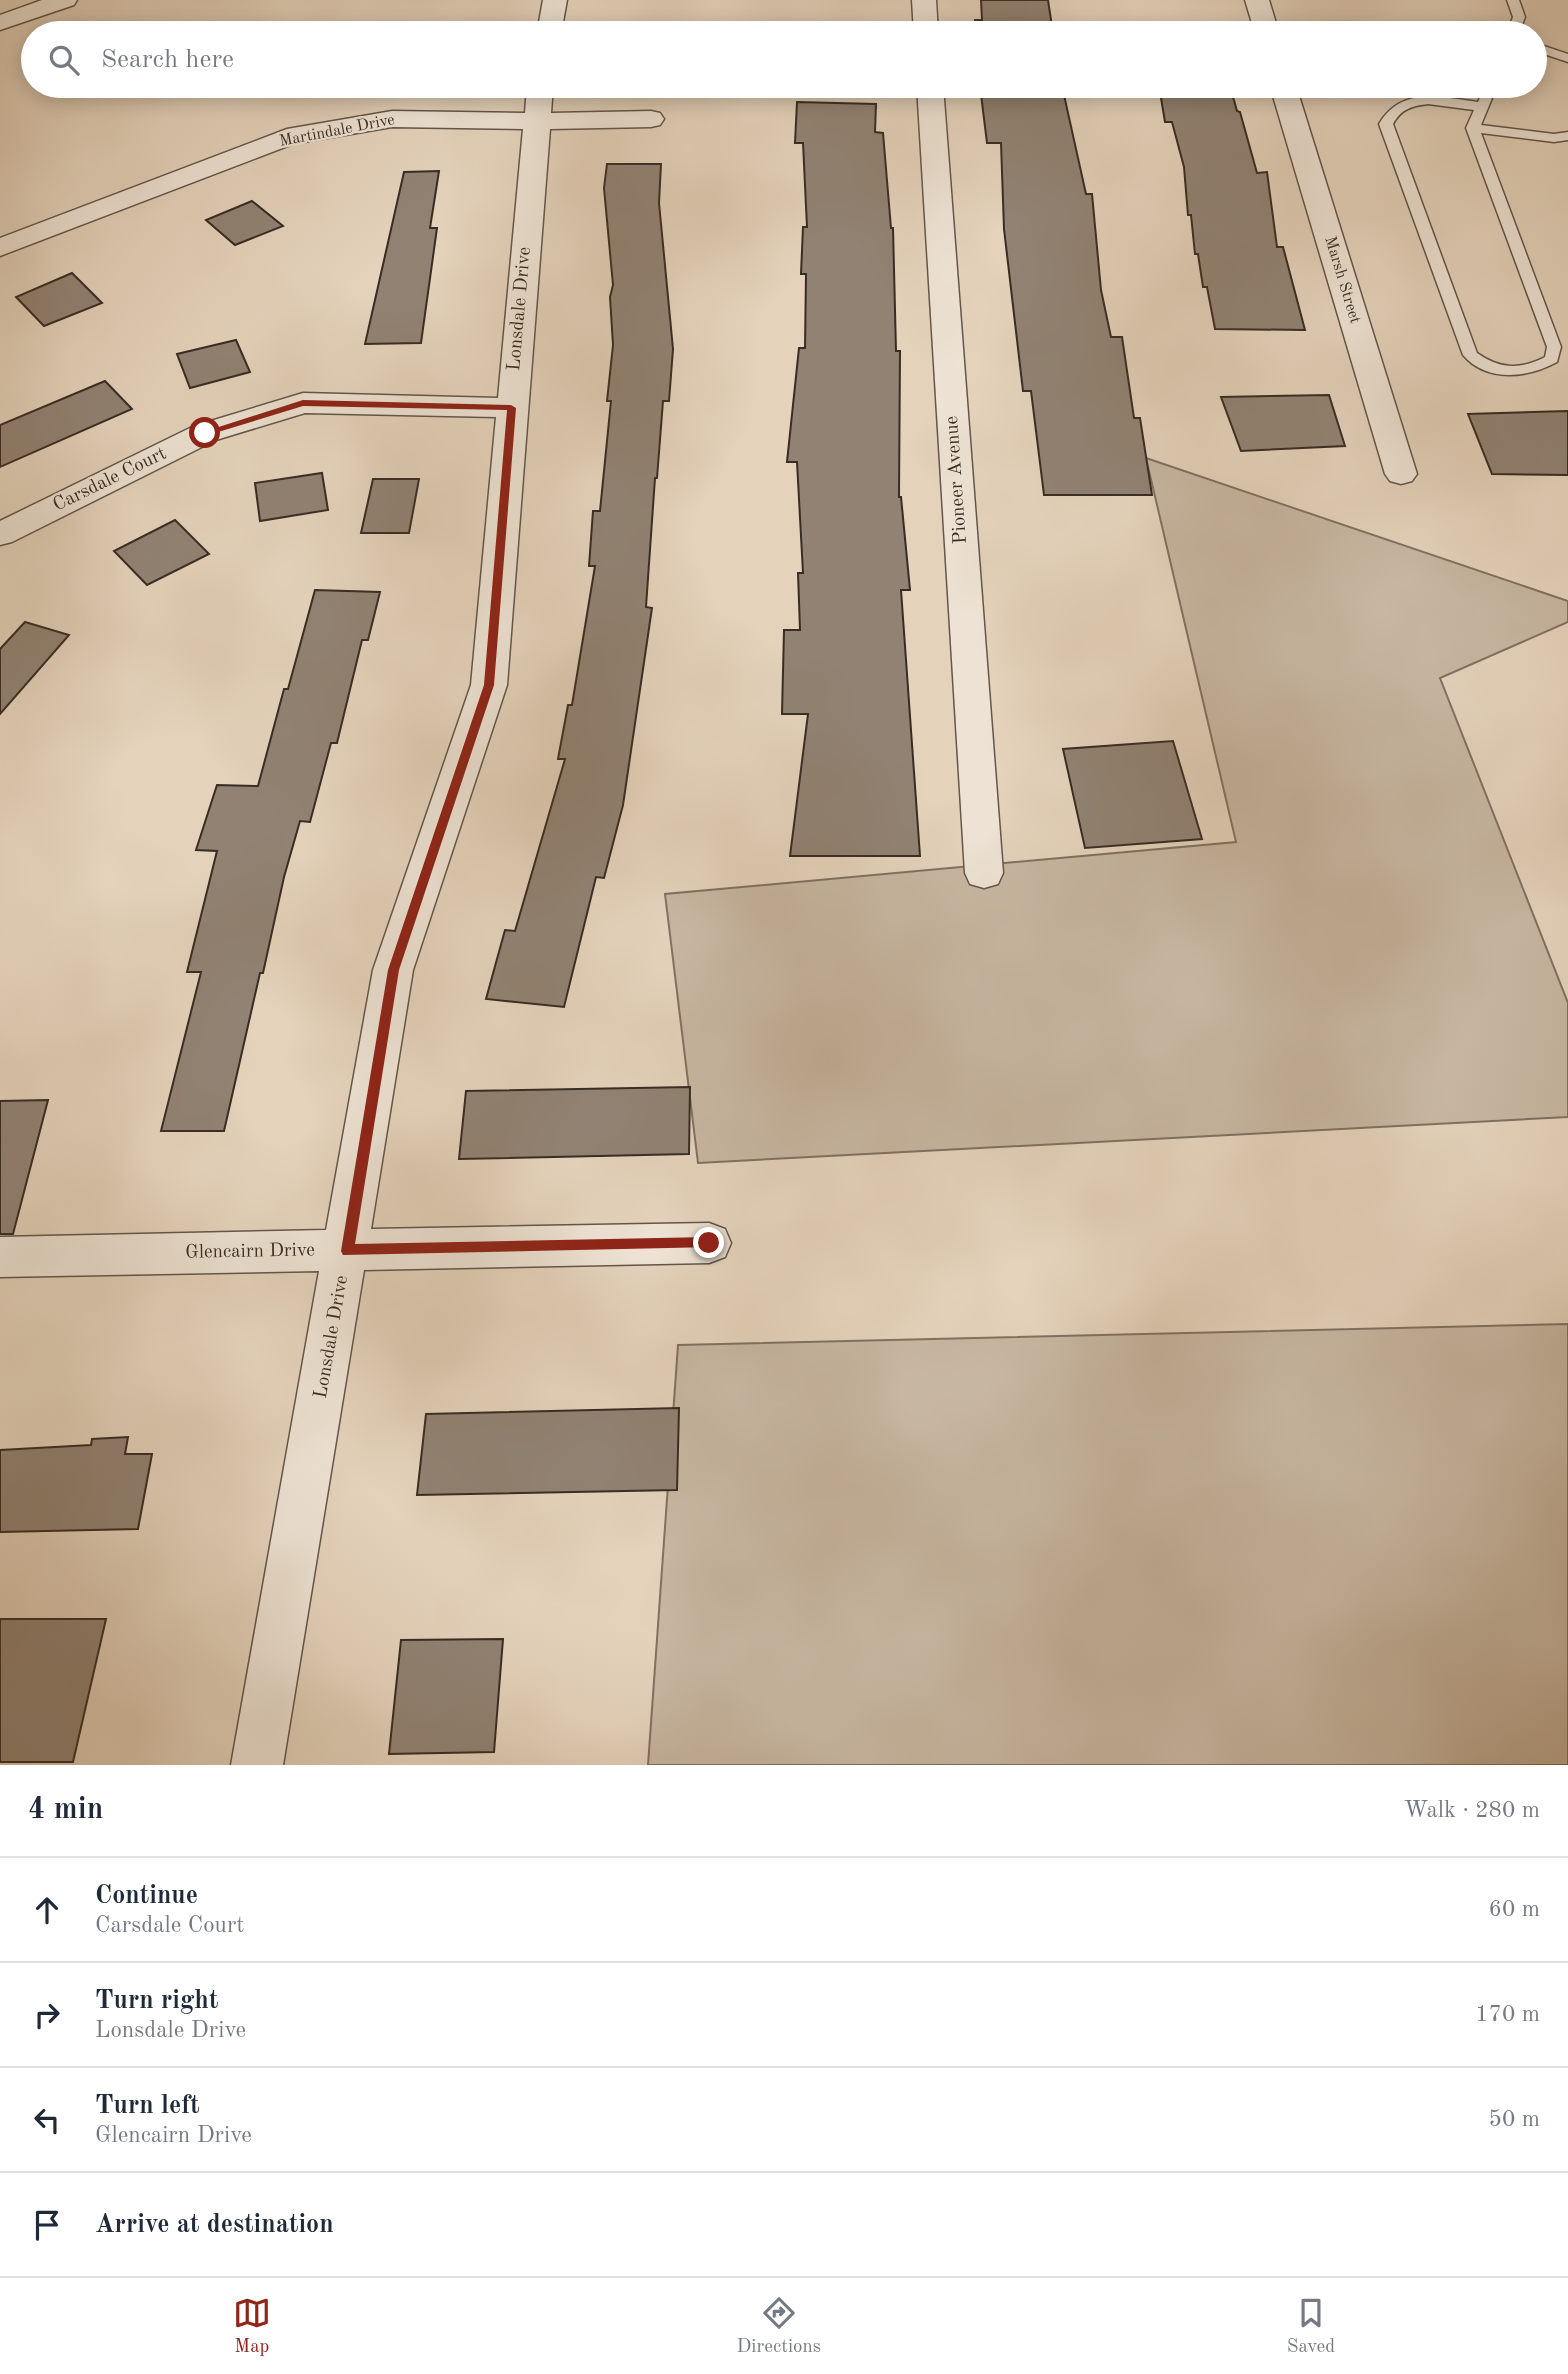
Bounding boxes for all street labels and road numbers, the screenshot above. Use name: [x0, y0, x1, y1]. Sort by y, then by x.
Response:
street label: Martindale Drive: [278, 112, 396, 150]
street label: Marsh Street: [1321, 234, 1363, 326]
street label: Lonsdale Drive: [505, 246, 535, 372]
street label: Pioneer Avenue: [943, 415, 971, 545]
street label: Carsdale Court: [50, 444, 170, 516]
street label: Glencairn Drive: [185, 1241, 315, 1263]
street label: Lonsdale Drive: [312, 1274, 352, 1400]

